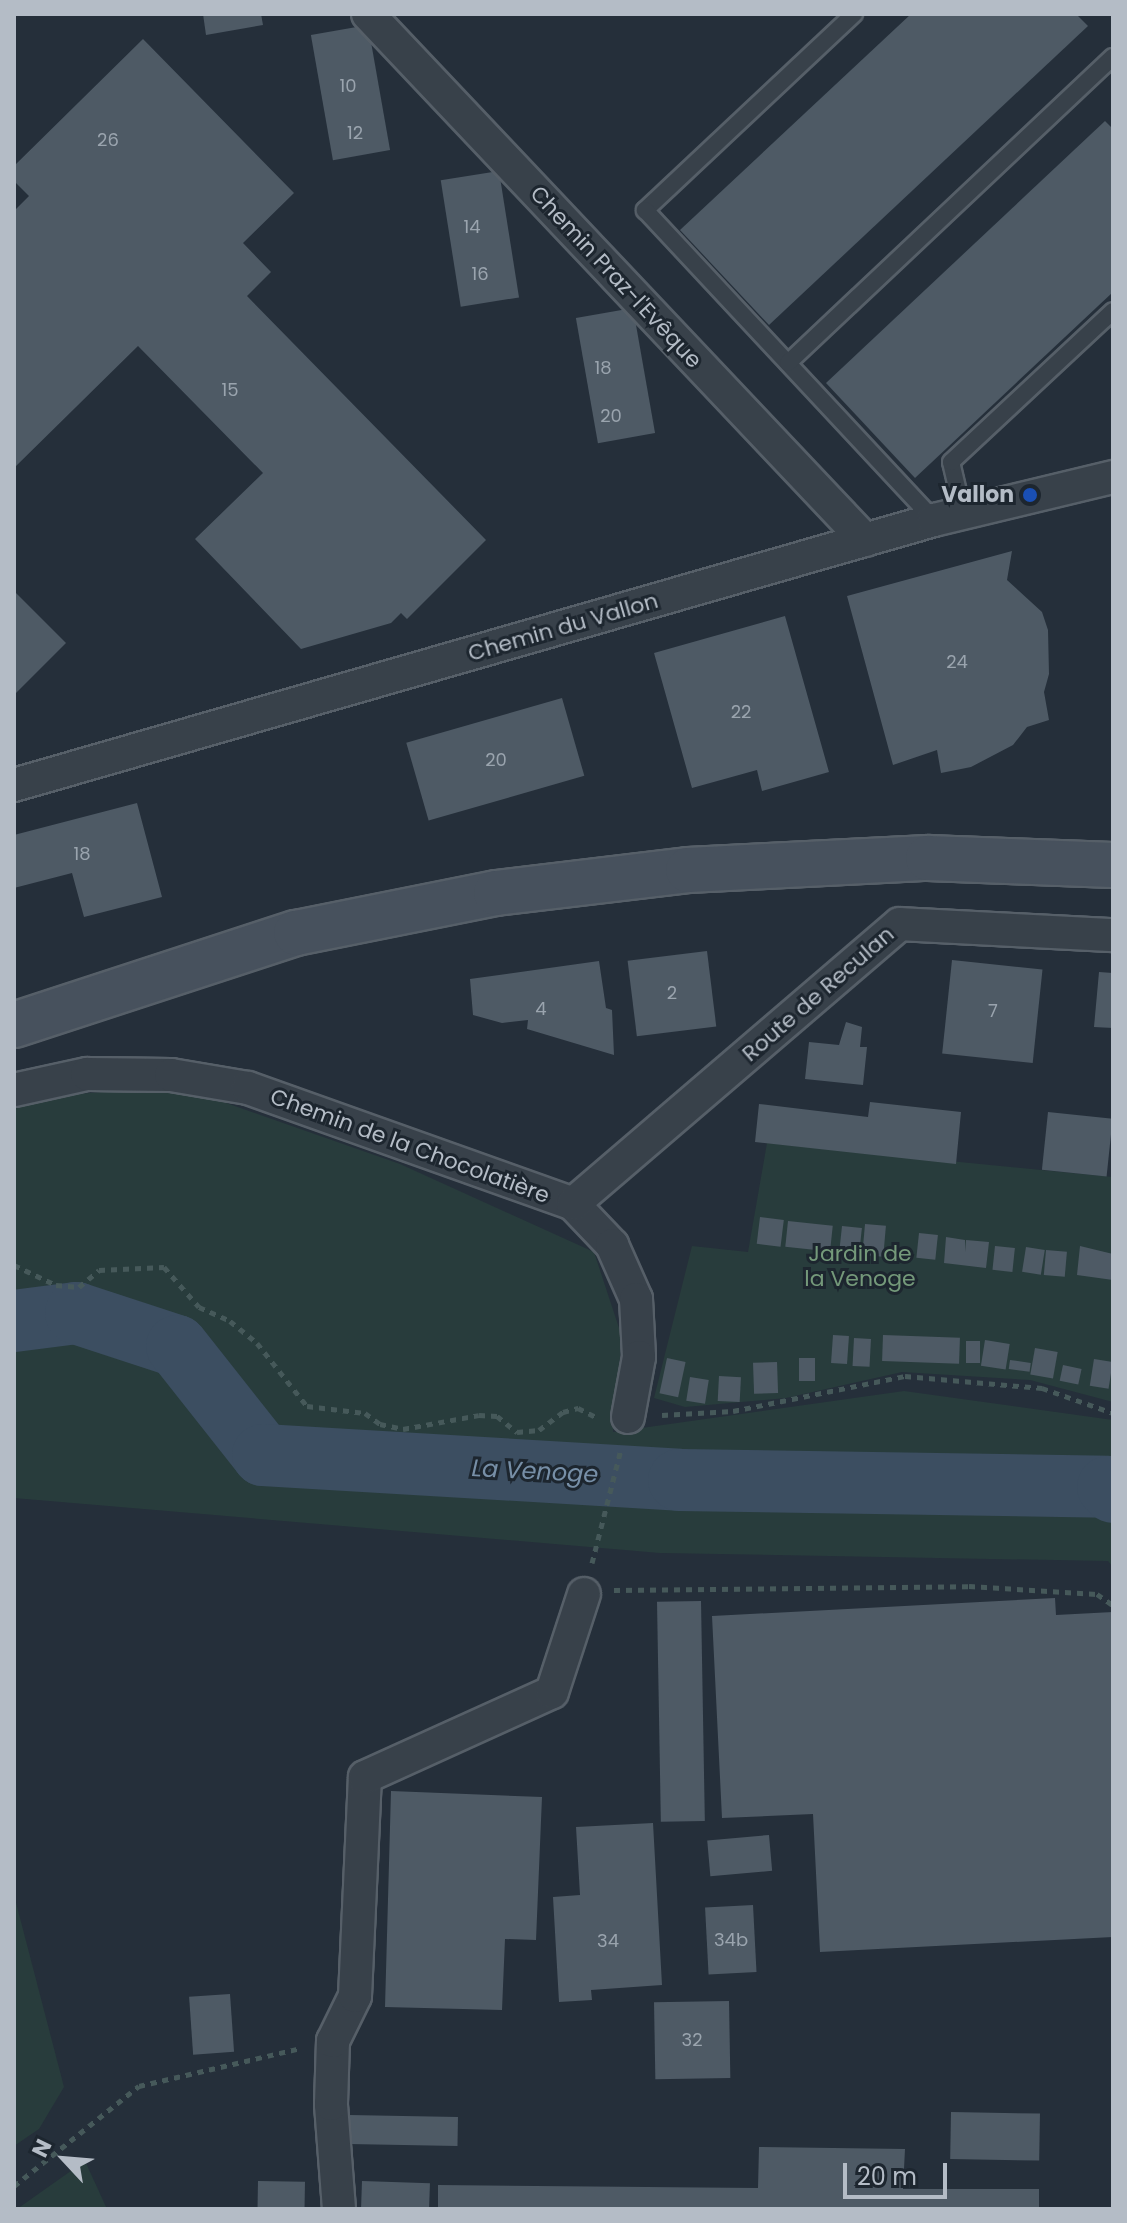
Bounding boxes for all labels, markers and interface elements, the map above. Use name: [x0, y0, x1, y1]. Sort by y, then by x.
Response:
house number: 10: [339, 75, 357, 97]
house number: 12: [347, 122, 363, 144]
house number: 26: [97, 129, 119, 151]
street label: Chemin Praz-l'Evêque: [525, 180, 707, 374]
house number: 14: [463, 216, 481, 238]
house number: 16: [471, 263, 489, 285]
house number: 18: [594, 357, 612, 379]
house number: 15: [221, 379, 239, 401]
house number: 20: [600, 405, 622, 427]
place label: Vallon: [941, 482, 1014, 508]
marker: Vallon: [1021, 486, 1039, 504]
street label: Chemin du Vallon: [465, 587, 661, 667]
house number: 24: [946, 651, 968, 673]
house number: 22: [731, 701, 751, 723]
house number: 20: [485, 749, 507, 771]
house number: 18: [73, 843, 91, 865]
street label: Route de Reculan: [737, 921, 899, 1067]
house number: 2: [667, 982, 677, 1004]
house number: 4: [535, 998, 547, 1020]
house number: 7: [988, 1000, 998, 1022]
street label: Chemin de la Chocolatière: [267, 1083, 553, 1209]
park label: Jardin de la Venoge: [804, 1240, 916, 1292]
water label: La Venoge: [471, 1453, 599, 1489]
house number: 34b: [714, 1929, 748, 1951]
house number: 34: [597, 1930, 619, 1952]
house number: 32: [682, 2029, 702, 2051]
north arrow: [24, 2119, 104, 2199]
text: N: [24, 2134, 60, 2162]
scale bar: [847, 2147, 951, 2197]
text: 20 m: [857, 2160, 917, 2193]

